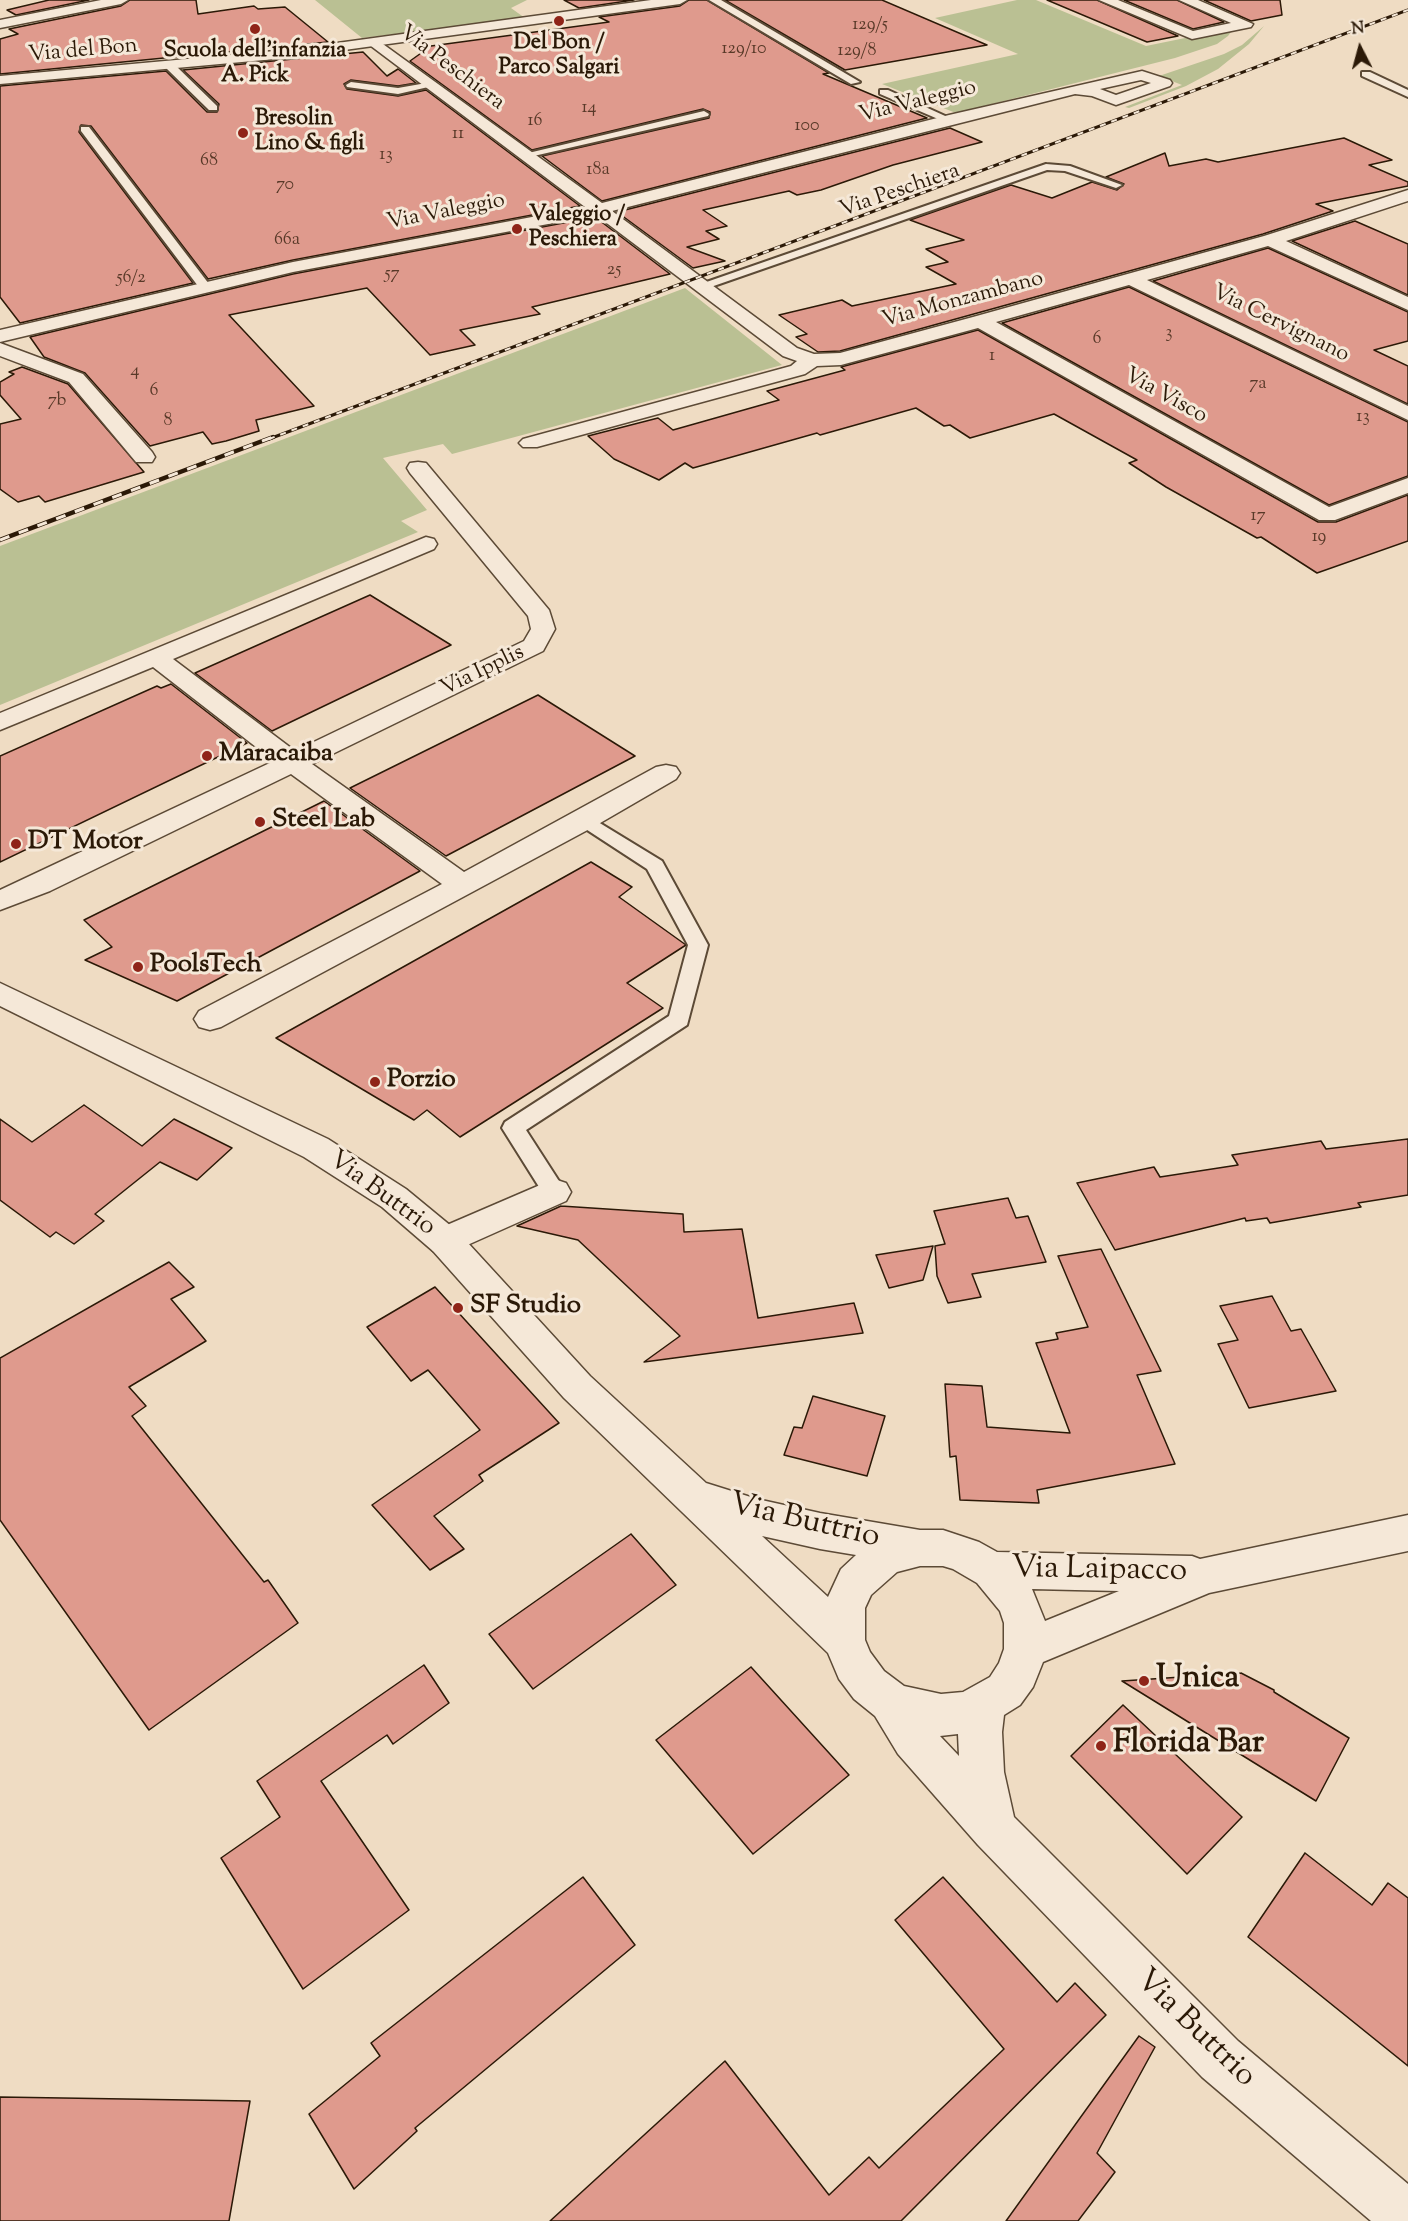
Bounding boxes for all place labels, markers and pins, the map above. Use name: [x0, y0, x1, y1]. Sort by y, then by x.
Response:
marker: Del Bon / Parco Salgari: [552, 14, 566, 28]
marker: Scuola dell'infanzia A. Pick: [248, 22, 262, 36]
place label: Del Bon / Parco Salgari: [498, 31, 620, 82]
place label: Scuola dell'infanzia A. Pick: [164, 39, 346, 90]
place label: Bresolin Lino & figli: [255, 107, 365, 158]
marker: Bresolin Lino & figli: [236, 126, 250, 140]
place label: Valeggio / Peschiera: [529, 203, 625, 254]
marker: Valeggio / Peschiera: [510, 222, 524, 236]
place label: Maracaiba: [219, 740, 333, 772]
marker: Maracaiba: [200, 749, 214, 763]
place label: Steel Lab: [272, 806, 375, 838]
marker: Steel Lab: [253, 815, 267, 829]
place label: DT Motor: [28, 828, 143, 860]
marker: DT Motor: [9, 837, 23, 851]
place label: PoolsTech: [150, 951, 262, 983]
marker: PoolsTech: [131, 960, 145, 974]
place label: Porzio: [387, 1066, 456, 1098]
marker: Porzio: [368, 1075, 382, 1089]
place label: SF Studio: [470, 1292, 581, 1324]
marker: SF Studio: [451, 1301, 465, 1315]
place label: Unica: [1156, 1662, 1239, 1700]
marker: Unica: [1137, 1674, 1151, 1688]
place label: Florida Bar: [1113, 1727, 1264, 1765]
marker: Florida Bar: [1094, 1739, 1108, 1753]

